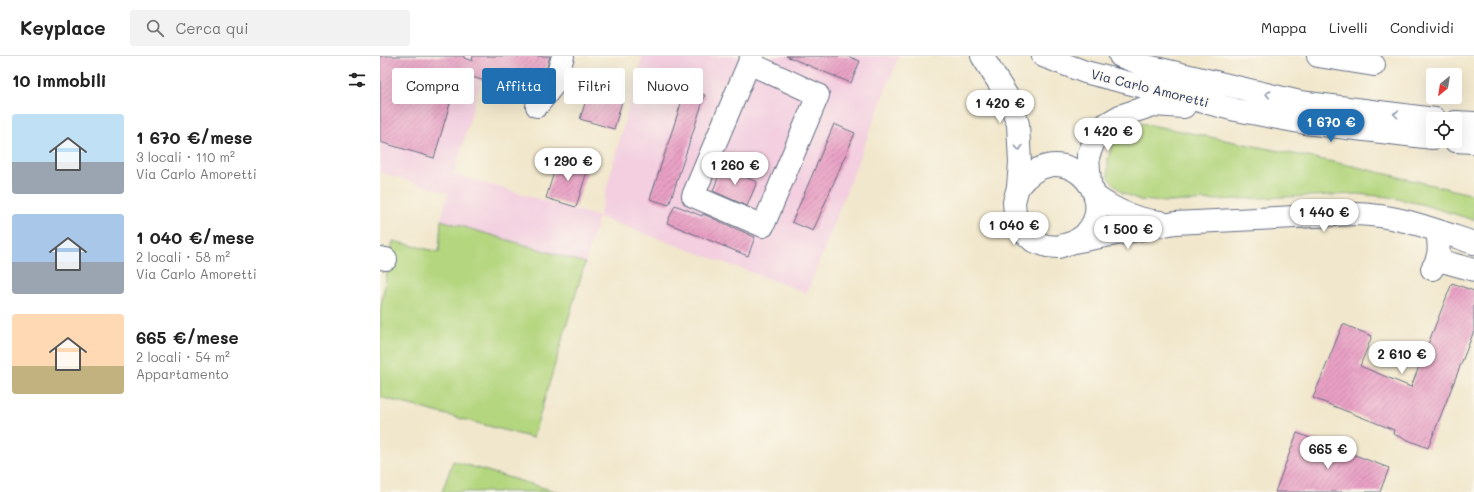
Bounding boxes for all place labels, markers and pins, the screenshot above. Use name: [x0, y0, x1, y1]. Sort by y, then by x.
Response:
pin: 1 420 €: [963, 90, 1037, 124]
pin: 1 670 €: [1294, 109, 1368, 143]
pin: 1 420 €: [1071, 118, 1145, 152]
pin: 1 290 €: [531, 148, 605, 182]
pin: 1 260 €: [698, 152, 772, 186]
pin: 1 440 €: [1287, 199, 1361, 233]
pin: 1 040 €: [977, 212, 1051, 246]
pin: 1 500 €: [1091, 216, 1165, 250]
pin: 2 610 €: [1365, 341, 1439, 375]
pin: 665 €: [1300, 436, 1356, 470]

